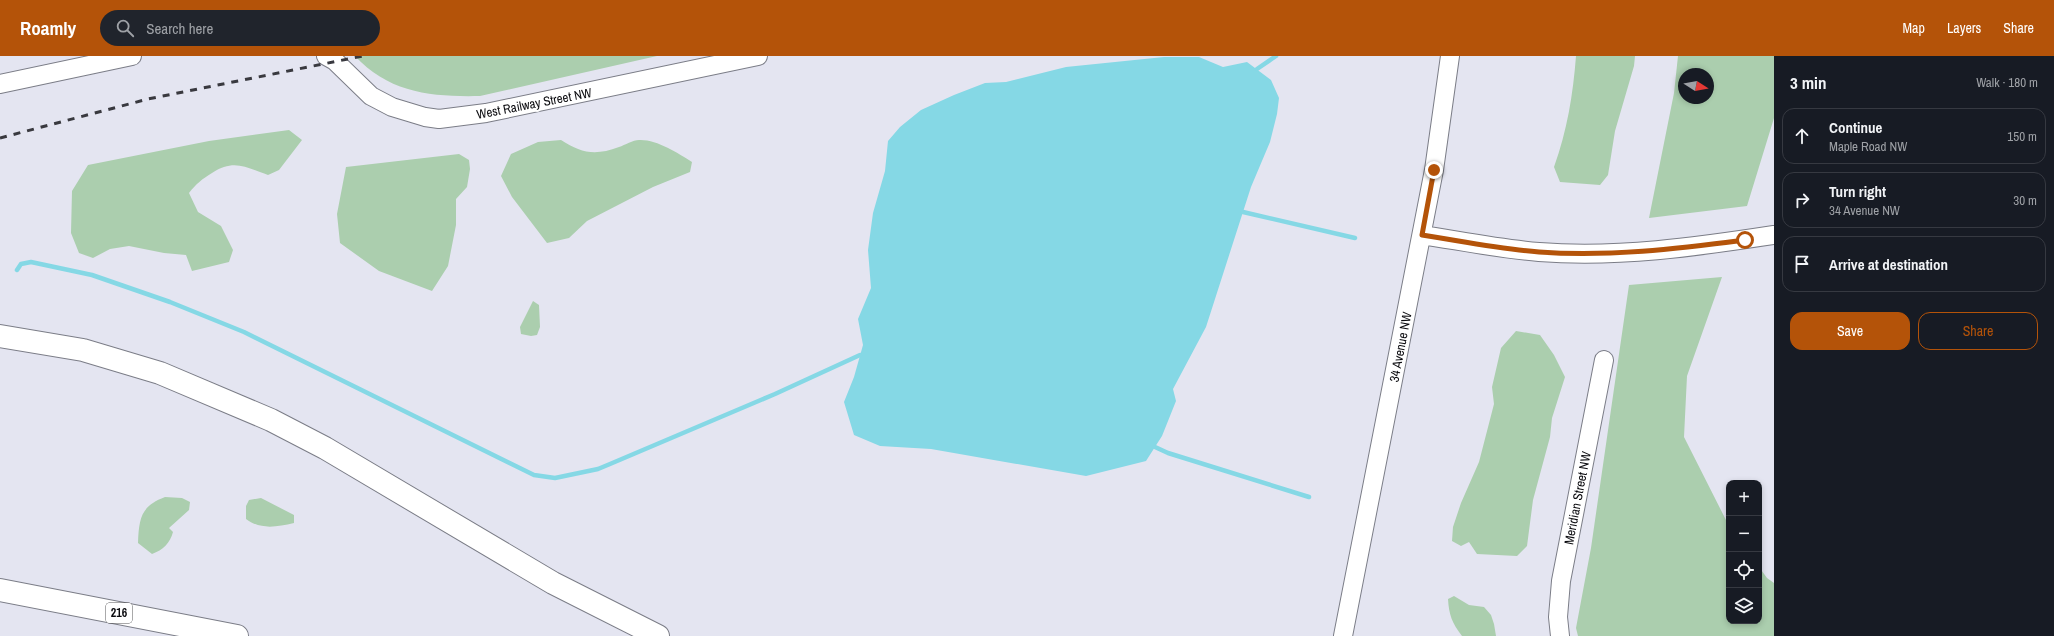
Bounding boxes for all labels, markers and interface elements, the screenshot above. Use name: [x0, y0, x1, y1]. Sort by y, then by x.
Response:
search box: [100, 10, 380, 46]
text: Roamly: [20, 15, 76, 41]
icon: search: [114, 17, 136, 39]
text: Search here: [146, 18, 213, 39]
text: Map: [1903, 19, 1925, 37]
text: Layers: [1947, 19, 1981, 37]
text: Share: [2003, 19, 2034, 37]
north arrow: [1678, 68, 1714, 104]
text: 3 min: [1790, 71, 1826, 94]
text: Walk · 180 m: [1976, 74, 2038, 91]
street label: West Railway Street NW: [475, 84, 593, 123]
text: Continue: [1829, 117, 1882, 138]
icon: ahead: [1791, 125, 1813, 147]
text: 150 m: [2007, 128, 2037, 145]
text: Maple Road NW: [1829, 138, 1907, 155]
route end: [1425, 161, 1443, 179]
text: Turn right: [1829, 181, 1886, 202]
icon: right: [1791, 189, 1813, 211]
text: 30 m: [2013, 192, 2037, 209]
text: 34 Avenue NW: [1829, 202, 1900, 219]
route start: [1736, 231, 1754, 249]
icon: arrive: [1791, 253, 1813, 275]
text: Arrive at destination: [1829, 254, 1948, 275]
street label: 34 Avenue NW: [1385, 311, 1416, 384]
button: Save: [1790, 312, 1910, 350]
button: Share: [1918, 312, 2038, 350]
street label: Meridian Street NW: [1560, 450, 1595, 546]
map controls: [1726, 480, 1762, 624]
button: +: [1726, 480, 1762, 516]
button: −: [1726, 516, 1762, 552]
button: locate: [1726, 552, 1762, 588]
button: layers: [1726, 588, 1762, 624]
road number: 216: [106, 603, 132, 623]

